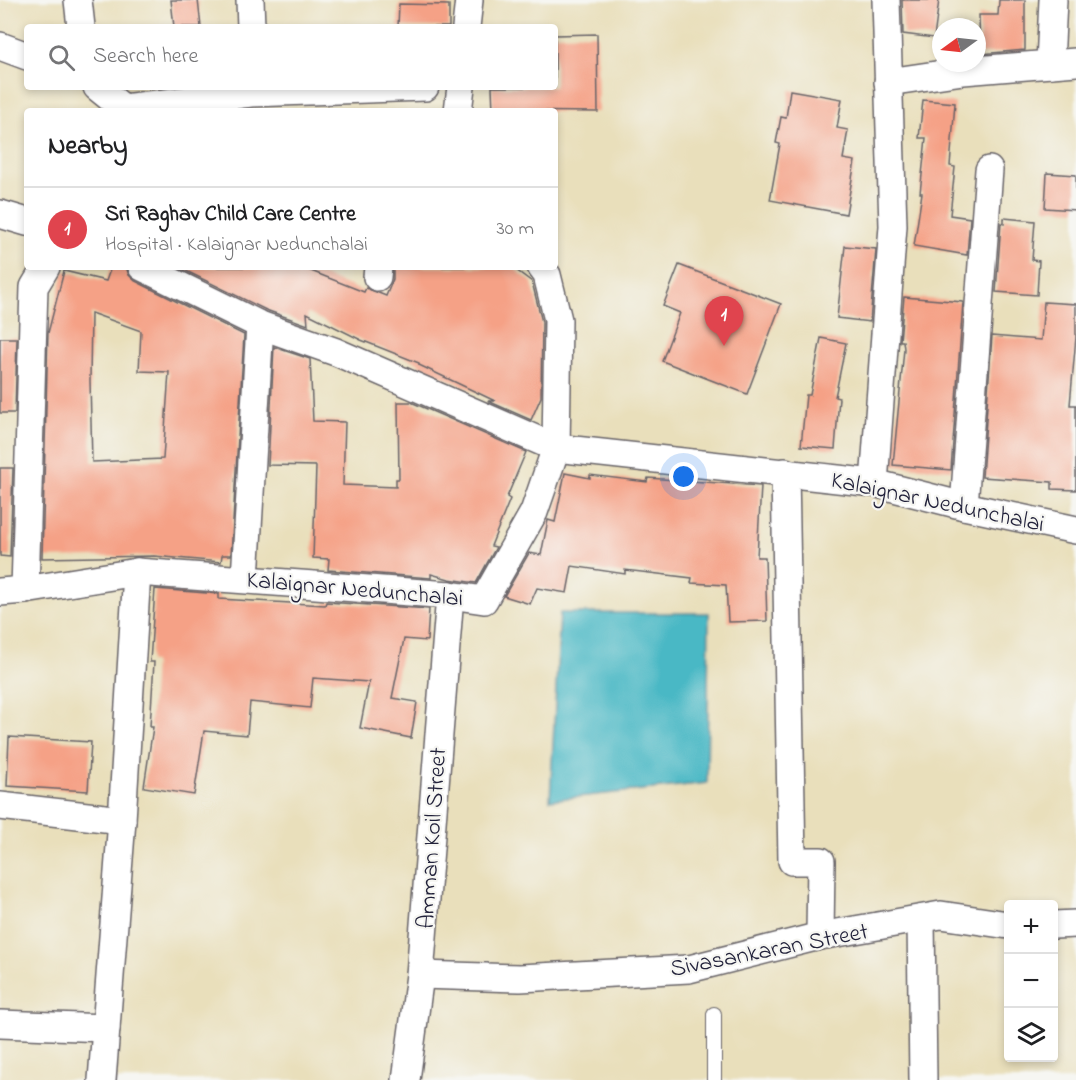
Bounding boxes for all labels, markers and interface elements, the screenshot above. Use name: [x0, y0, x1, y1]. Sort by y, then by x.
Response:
north arrow: [932, 18, 986, 72]
search box: [24, 24, 558, 90]
icon: search: [45, 41, 78, 74]
text: Search here: [93, 41, 198, 73]
text: Nearby: [48, 128, 127, 166]
text: Sri Raghav Child Care Centre: [105, 199, 356, 231]
text: 1: [64, 215, 71, 244]
text: 30 m: [497, 215, 534, 244]
text: Hospital · Kalaignar Nedunchalai: [105, 231, 368, 260]
pin: 1: [704, 296, 744, 346]
your location: [669, 462, 698, 491]
street label: Kalaignar Nedunchalai: [828, 464, 1047, 543]
street label: Kalaignar Nedunchalai: [245, 564, 464, 617]
street label: Amman Koil Street: [410, 746, 457, 930]
map controls: [1004, 900, 1058, 1062]
button: +: [1004, 900, 1058, 954]
street label: Sivasankaran Street: [667, 915, 872, 988]
button: −: [1004, 954, 1058, 1008]
button: layers: [1004, 1008, 1058, 1062]

